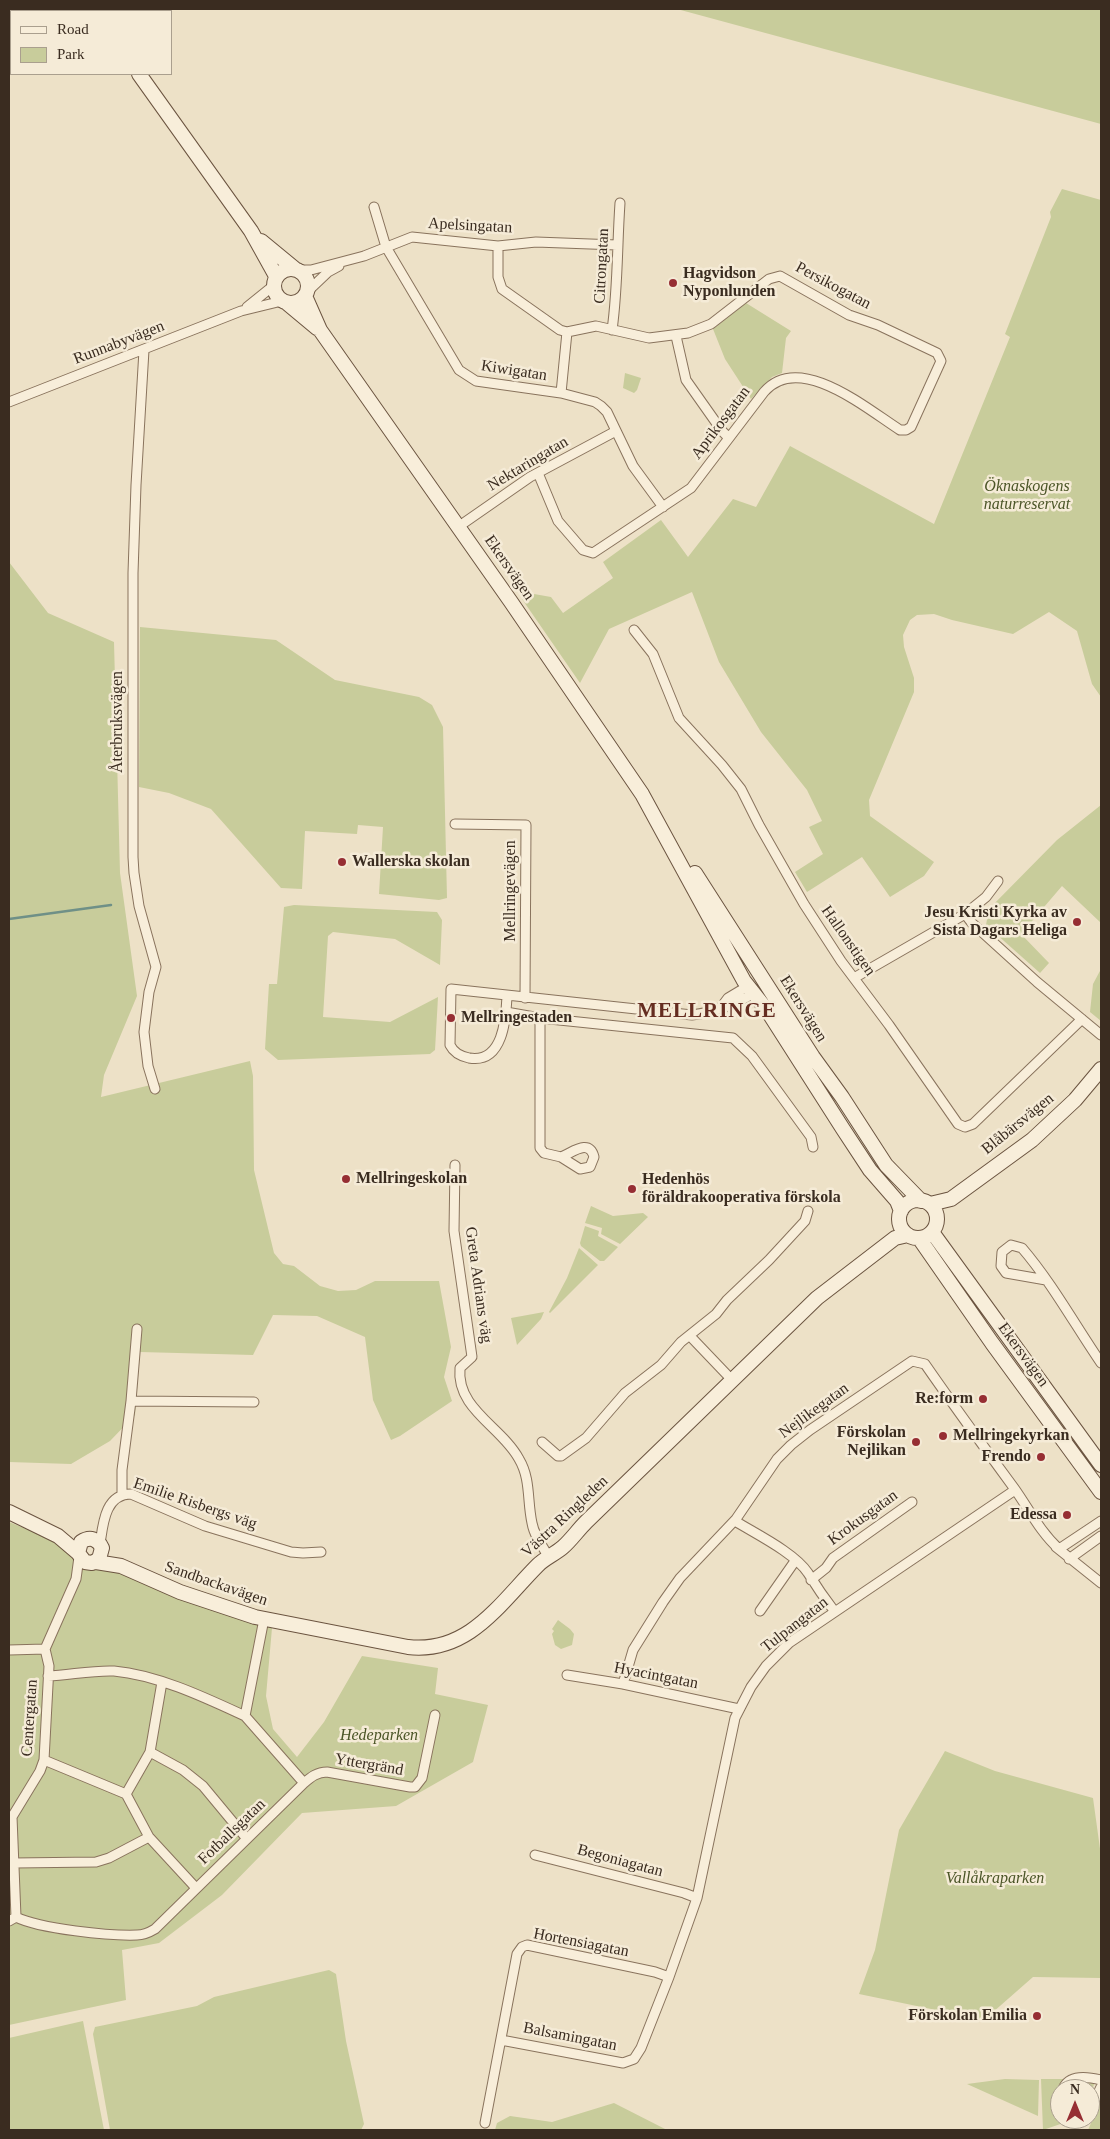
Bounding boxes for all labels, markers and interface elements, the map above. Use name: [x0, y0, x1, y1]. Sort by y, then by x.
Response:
legend: [10, 10, 172, 75]
text: Road: [57, 21, 89, 37]
text: Park: [57, 46, 85, 62]
street label: Apelsingatan: [427, 214, 513, 238]
street label: Citrongatan: [590, 228, 614, 304]
street label: Persikogatan: [792, 258, 874, 314]
place label: Hagvidson Nyponlunden: [683, 264, 775, 302]
marker: Hagvidson Nyponlunden: [667, 277, 679, 289]
street label: Runnabyvägen: [71, 317, 167, 369]
street label: Kiwigatan: [480, 356, 548, 386]
street label: Aprikosgatan: [687, 383, 755, 463]
street label: Nektaringatan: [484, 432, 572, 496]
park label: Öknaskogens naturreservat: [984, 477, 1070, 515]
street label: Ekersvägen: [480, 532, 538, 604]
street label: Återbruksvägen: [108, 671, 128, 773]
street label: Mellringevägen: [501, 840, 521, 942]
place label: Wallerska skolan: [352, 852, 470, 872]
marker: Wallerska skolan: [336, 856, 348, 868]
street label: Hallonstigen: [817, 902, 879, 980]
place label: Jesu Kristi Kyrka av Sista Dagars Heliga: [924, 903, 1067, 941]
marker: Jesu Kristi Kyrka av Sista Dagars Heliga: [1071, 916, 1083, 928]
street label: Ekersvägen: [775, 972, 831, 1046]
district label: MELLRINGE: [636, 999, 778, 1025]
place label: Mellringestaden: [461, 1008, 572, 1028]
marker: Mellringestaden: [445, 1012, 457, 1024]
street label: Blåbärsvägen: [978, 1089, 1058, 1159]
place label: Mellringeskolan: [356, 1169, 467, 1189]
place label: Hedenhös föräldrakooperativa förskola: [642, 1170, 841, 1208]
marker: Mellringeskolan: [340, 1173, 352, 1185]
marker: Hedenhös föräldrakooperativa förskola: [626, 1183, 638, 1195]
street label: Greta Adrians väg: [460, 1226, 496, 1344]
street label: Ekersvägen: [993, 1319, 1053, 1391]
street label: Nejlikegatan: [775, 1379, 853, 1443]
place label: Re:form: [915, 1389, 973, 1409]
marker: Re:form: [977, 1393, 989, 1405]
place label: Förskolan Nejlikan: [837, 1423, 906, 1461]
place label: Mellringekyrkan: [953, 1426, 1069, 1446]
marker: Mellringekyrkan: [937, 1430, 949, 1442]
marker: Förskolan Nejlikan: [910, 1436, 922, 1448]
place label: Frendo: [982, 1447, 1031, 1467]
marker: Frendo: [1035, 1451, 1047, 1463]
street label: Västra Ringleden: [518, 1472, 612, 1562]
street label: Emilie Risbergs väg: [131, 1474, 259, 1534]
street label: Krokusgatan: [824, 1486, 902, 1550]
place label: Edessa: [1010, 1505, 1057, 1525]
marker: Edessa: [1061, 1509, 1073, 1521]
street label: Sandbackavägen: [162, 1557, 270, 1611]
street label: Tulpangatan: [758, 1593, 832, 1657]
street label: Hyacintgatan: [612, 1658, 700, 1694]
street label: Centergatan: [18, 1679, 42, 1757]
park label: Hedeparken: [340, 1726, 418, 1746]
street label: Yttergränd: [333, 1750, 405, 1780]
street label: Fotballsgatan: [194, 1795, 270, 1869]
street label: Begoniagatan: [575, 1840, 665, 1882]
park label: Vallåkraparken: [946, 1869, 1044, 1889]
street label: Hortensiagatan: [532, 1924, 630, 1962]
place label: Förskolan Emilia: [908, 2006, 1027, 2026]
marker: Förskolan Emilia: [1031, 2010, 1043, 2022]
street label: Balsamingatan: [521, 2019, 619, 2055]
north arrow: [1050, 2079, 1100, 2129]
text: N: [1070, 2082, 1080, 2097]

